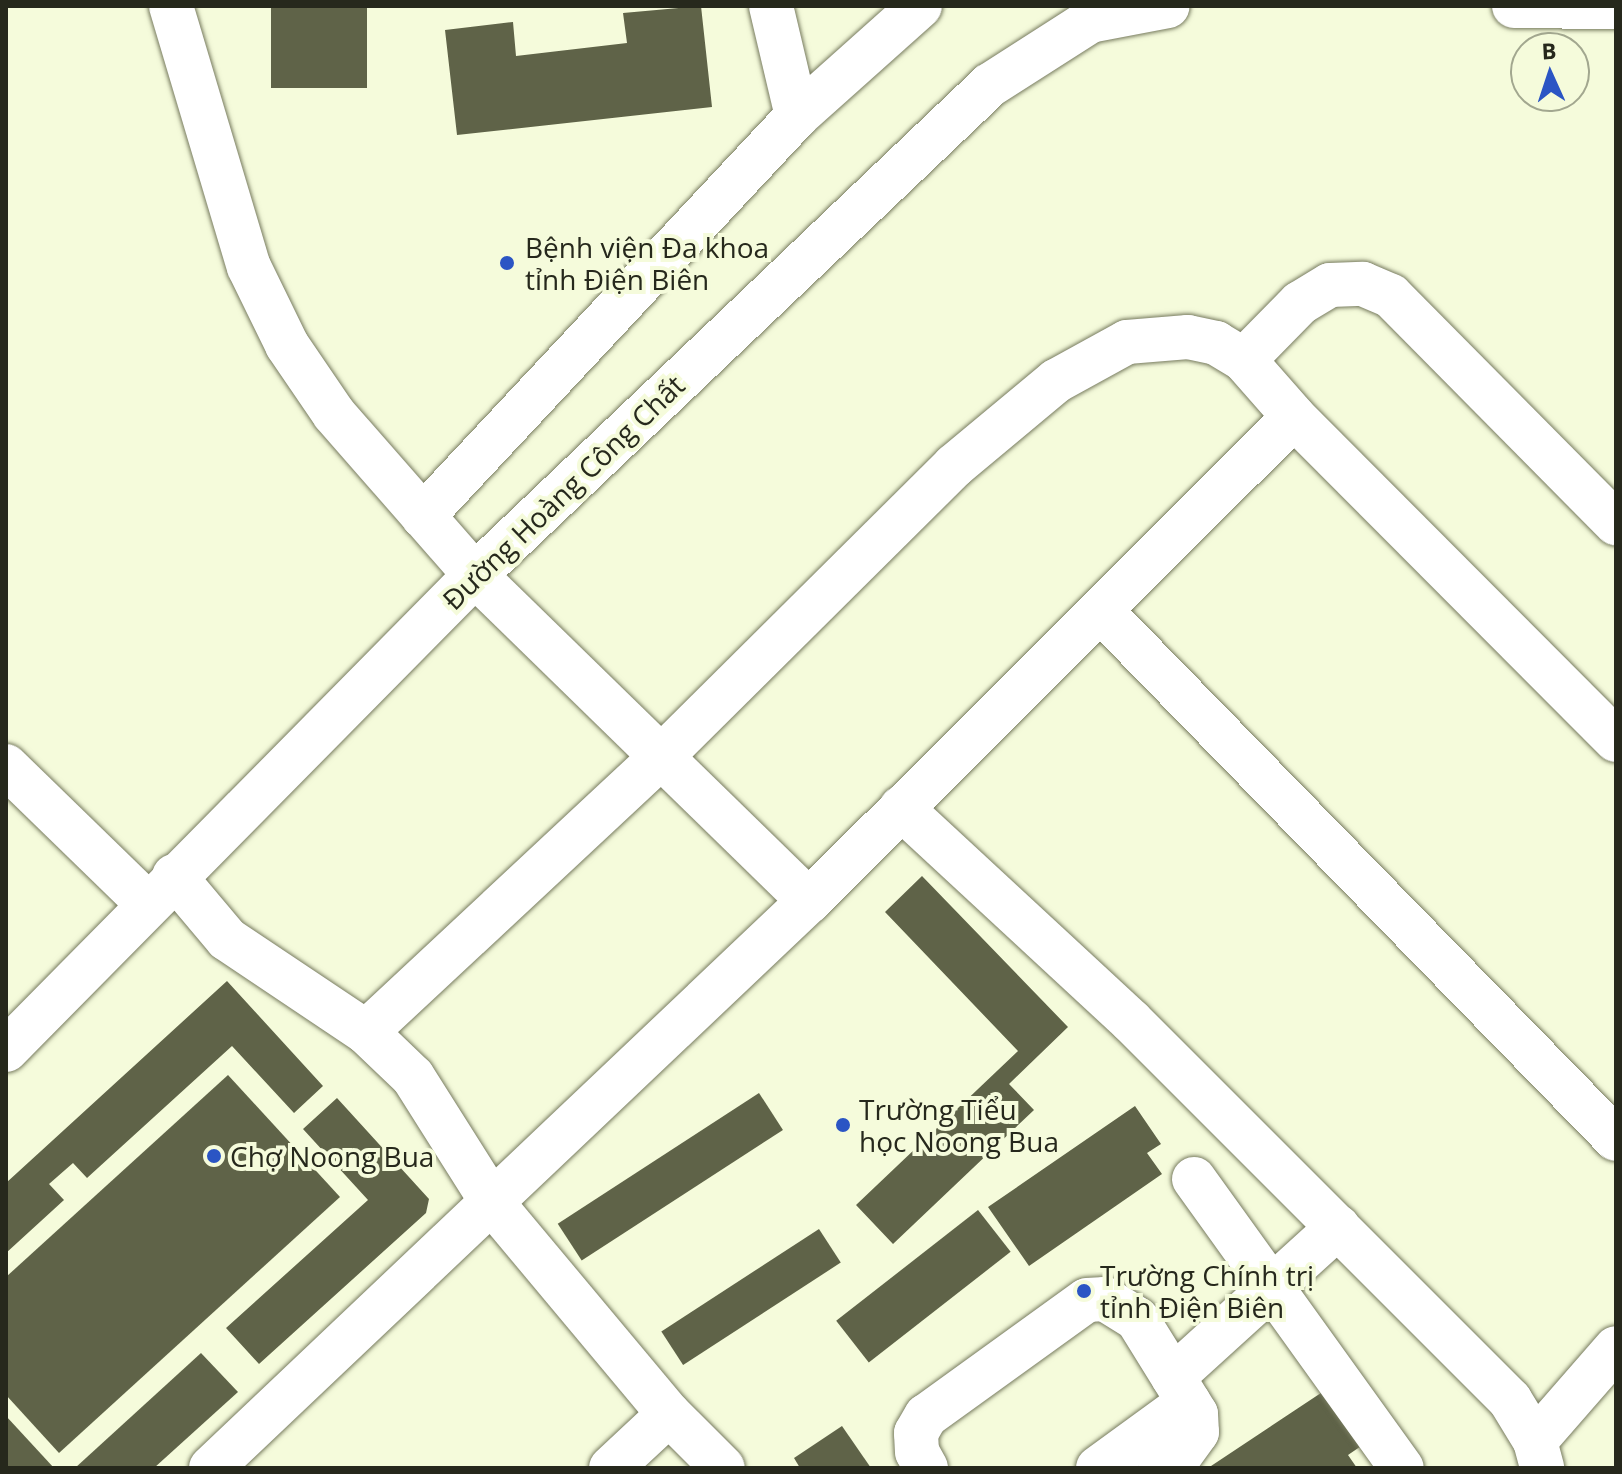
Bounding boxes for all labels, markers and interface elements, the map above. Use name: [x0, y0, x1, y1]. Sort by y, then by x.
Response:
north arrow: [1510, 32, 1590, 112]
text: B: [1541, 35, 1557, 65]
place label: Bệnh viện Đa khoa tỉnh Điện Biên: [525, 230, 769, 296]
marker: Bệnh viện Đa khoa tỉnh Điện Biên: [496, 252, 518, 274]
street label: Đường Hoàng Công Chất: [435, 368, 691, 616]
place label: Trường Tiểu học Noong Bua: [859, 1092, 1059, 1158]
marker: Trường Tiểu học Noong Bua: [834, 1116, 852, 1134]
place label: Chợ Noong Bua: [230, 1139, 434, 1173]
marker: Chợ Noong Bua: [205, 1147, 223, 1165]
place label: Trường Chính trị tỉnh Điện Biên: [1100, 1258, 1314, 1324]
marker: Trường Chính trị tỉnh Điện Biên: [1075, 1282, 1093, 1300]

